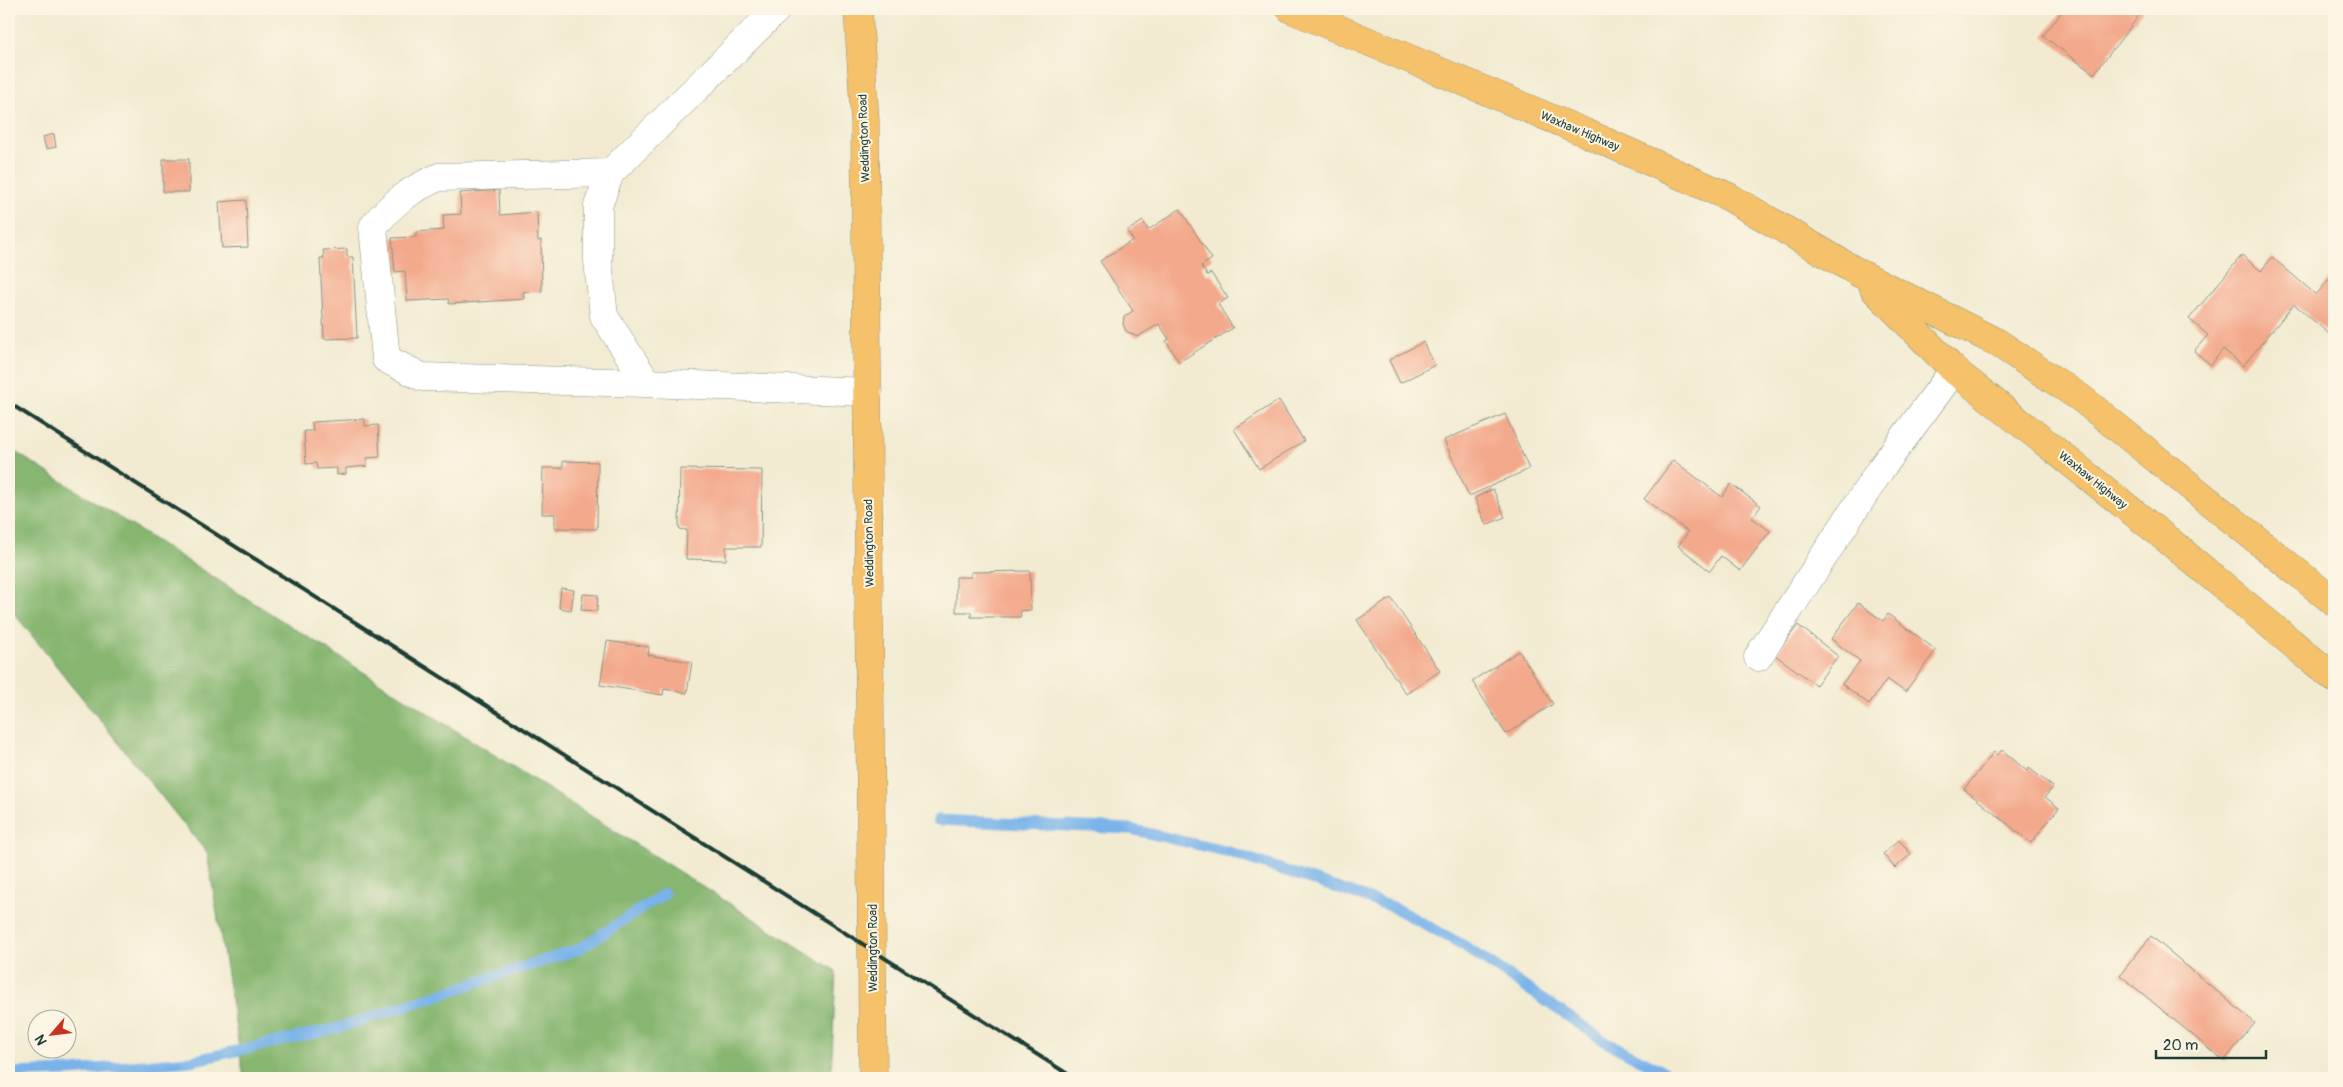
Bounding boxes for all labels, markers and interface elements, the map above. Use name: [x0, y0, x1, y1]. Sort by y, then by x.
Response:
street label: Weddington Road: [855, 94, 874, 182]
street label: Waxhaw Highway: [1538, 108, 1621, 155]
street label: Waxhaw Highway: [2055, 448, 2130, 513]
street label: Weddington Road: [861, 499, 878, 587]
street label: Weddington Road: [866, 904, 881, 992]
north arrow: [28, 1010, 78, 1060]
scale bar: [2156, 1027, 2266, 1059]
text: N: [31, 1032, 51, 1048]
text: 20 m: [2163, 1036, 2198, 1055]

